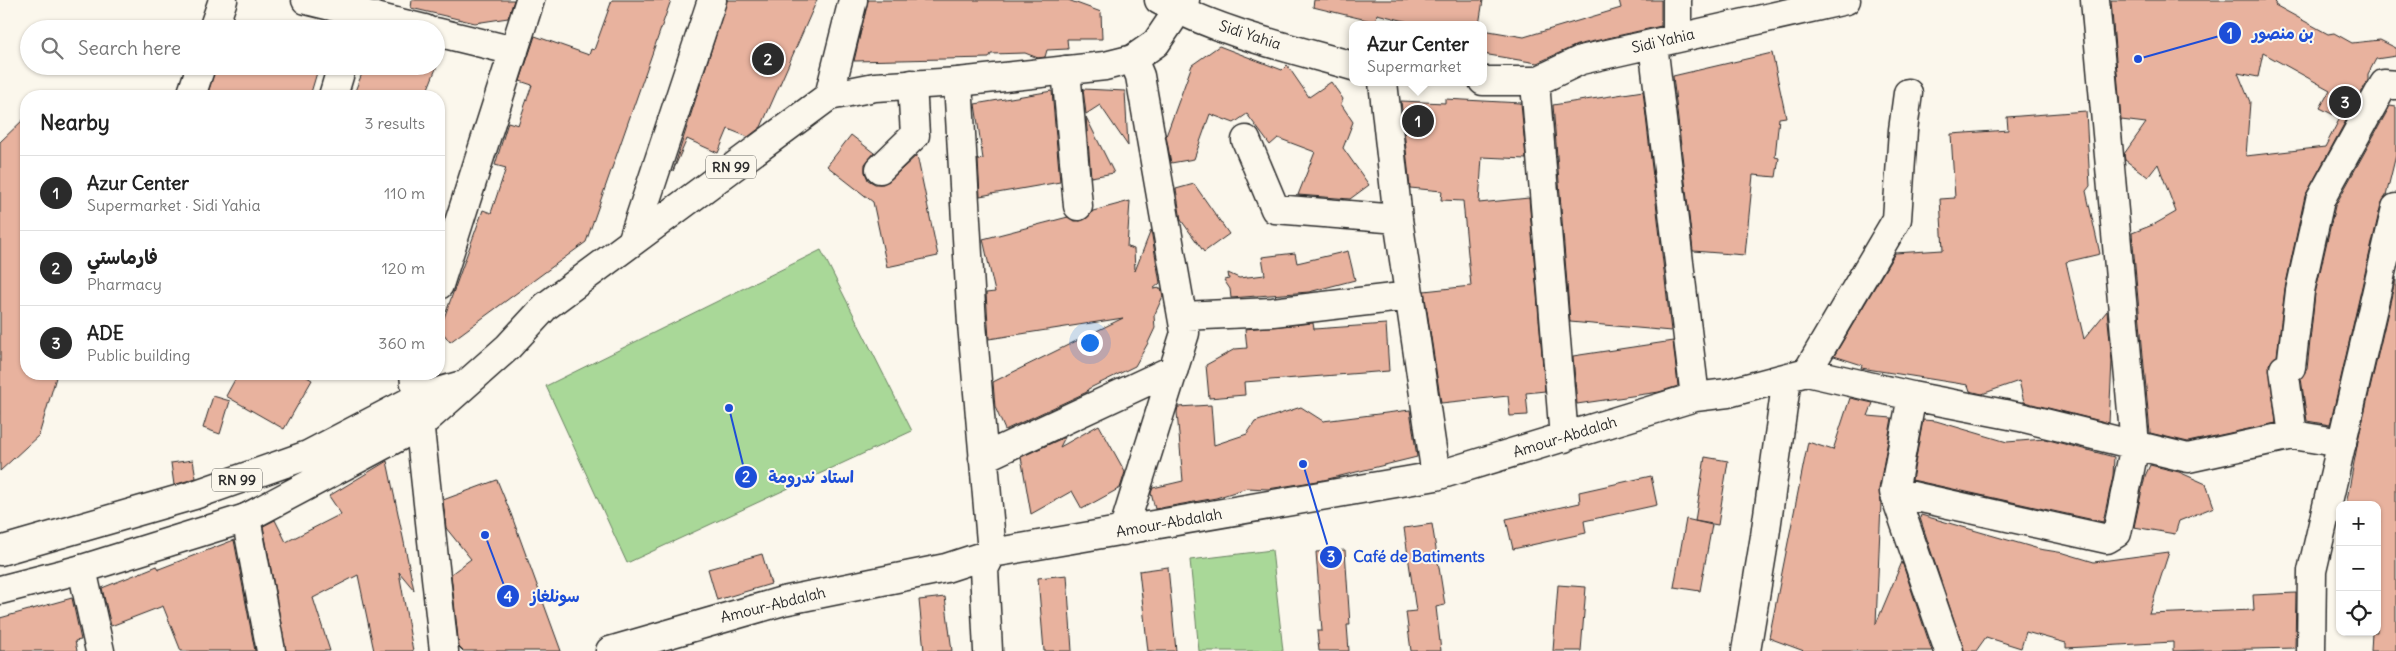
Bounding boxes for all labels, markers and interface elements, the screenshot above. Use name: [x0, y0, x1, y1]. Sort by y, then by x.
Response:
street label: Sidi Yahia: [1217, 16, 1284, 54]
callout: بن منصور: [2218, 18, 2324, 49]
search box: [20, 20, 445, 75]
popup: [1349, 21, 1487, 86]
text: بن منصور: [2250, 23, 2314, 44]
street label: Sidi Yahia: [1630, 24, 1697, 57]
text: 1: [2227, 24, 2233, 43]
text: Azur Center: [1367, 32, 1469, 56]
icon: search: [38, 34, 66, 62]
text: Search here: [78, 36, 181, 60]
pin: 2: [752, 40, 784, 78]
text: Supermarket: [1367, 56, 1461, 76]
pin: 3: [2329, 83, 2361, 121]
pin: 1: [1402, 102, 1434, 140]
text: Nearby: [40, 109, 110, 136]
text: 3 results: [365, 113, 425, 133]
road number: RN 99: [706, 156, 756, 178]
text: Azur Center: [87, 171, 189, 195]
text: 1: [53, 183, 59, 203]
text: 110 m: [384, 183, 425, 203]
text: Supermarket · Sidi Yahia: [87, 195, 261, 215]
text: فارماستي: [87, 245, 158, 269]
text: 2: [52, 258, 60, 278]
text: 120 m: [382, 258, 425, 278]
text: Pharmacy: [87, 274, 162, 294]
text: ADE: [87, 321, 124, 345]
your location: [1077, 330, 1103, 356]
text: 3: [51, 333, 61, 353]
text: 360 m: [378, 333, 425, 353]
text: Public building: [87, 345, 190, 365]
street label: Amour-Abdalah: [1511, 412, 1619, 461]
callout: استاد ندرومة: [733, 462, 864, 493]
text: 2: [742, 467, 750, 486]
text: استاد ندرومة: [768, 467, 854, 488]
road number: RN 99: [212, 468, 262, 492]
map controls: [2336, 501, 2381, 636]
button: +: [2336, 501, 2381, 546]
street label: Amour-Abdalah: [1114, 504, 1224, 541]
callout: Café de Batiments: [1318, 541, 1495, 572]
text: Café de Batiments: [1353, 546, 1485, 566]
button: −: [2336, 546, 2381, 591]
text: 3: [1327, 547, 1335, 566]
callout: سونلغاز: [496, 581, 590, 612]
street label: Amour-Abdalah: [718, 582, 828, 627]
text: سونلغاز: [528, 586, 580, 607]
text: 4: [504, 587, 513, 606]
button: locate: [2336, 591, 2381, 636]

